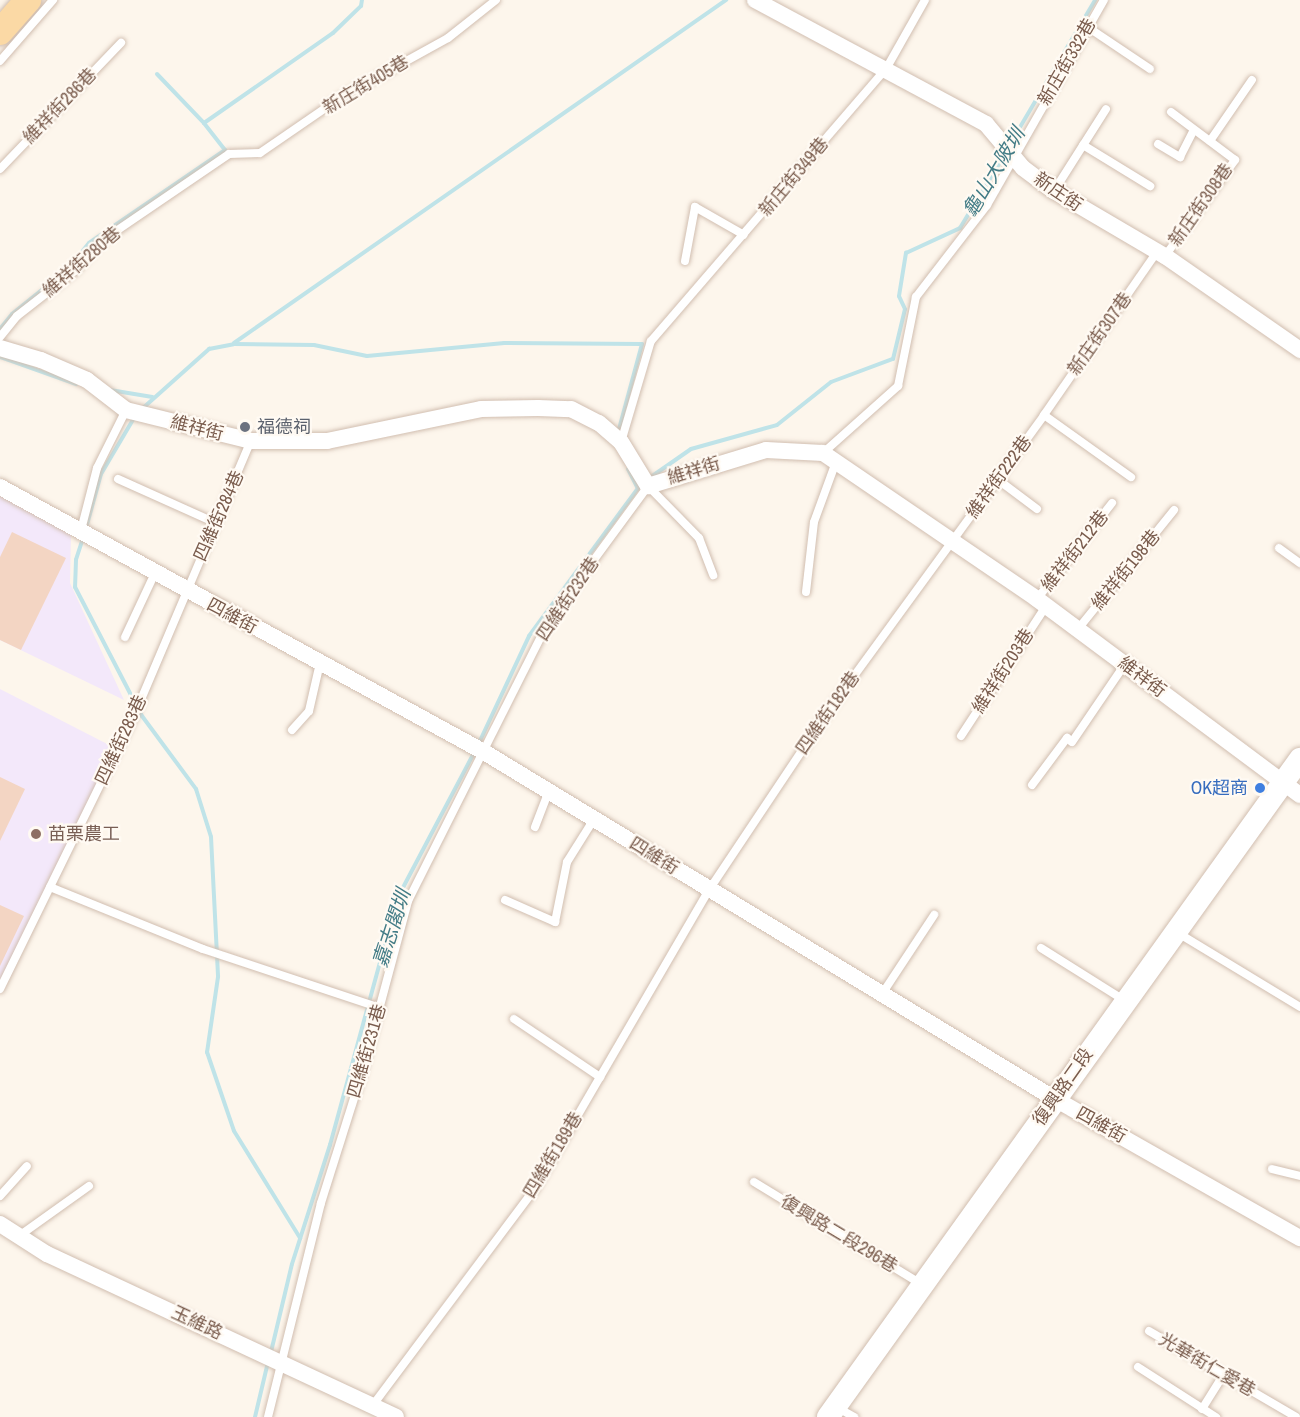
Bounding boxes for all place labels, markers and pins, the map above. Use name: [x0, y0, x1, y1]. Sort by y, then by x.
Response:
place label: 福德祠: [257, 416, 311, 438]
marker: 福德祠: [238, 420, 252, 434]
place label: OK超商: [1191, 777, 1248, 799]
marker: OK超商: [1253, 781, 1267, 795]
place label: 苗栗農工: [48, 823, 120, 845]
marker: 苗栗農工: [29, 827, 43, 841]

